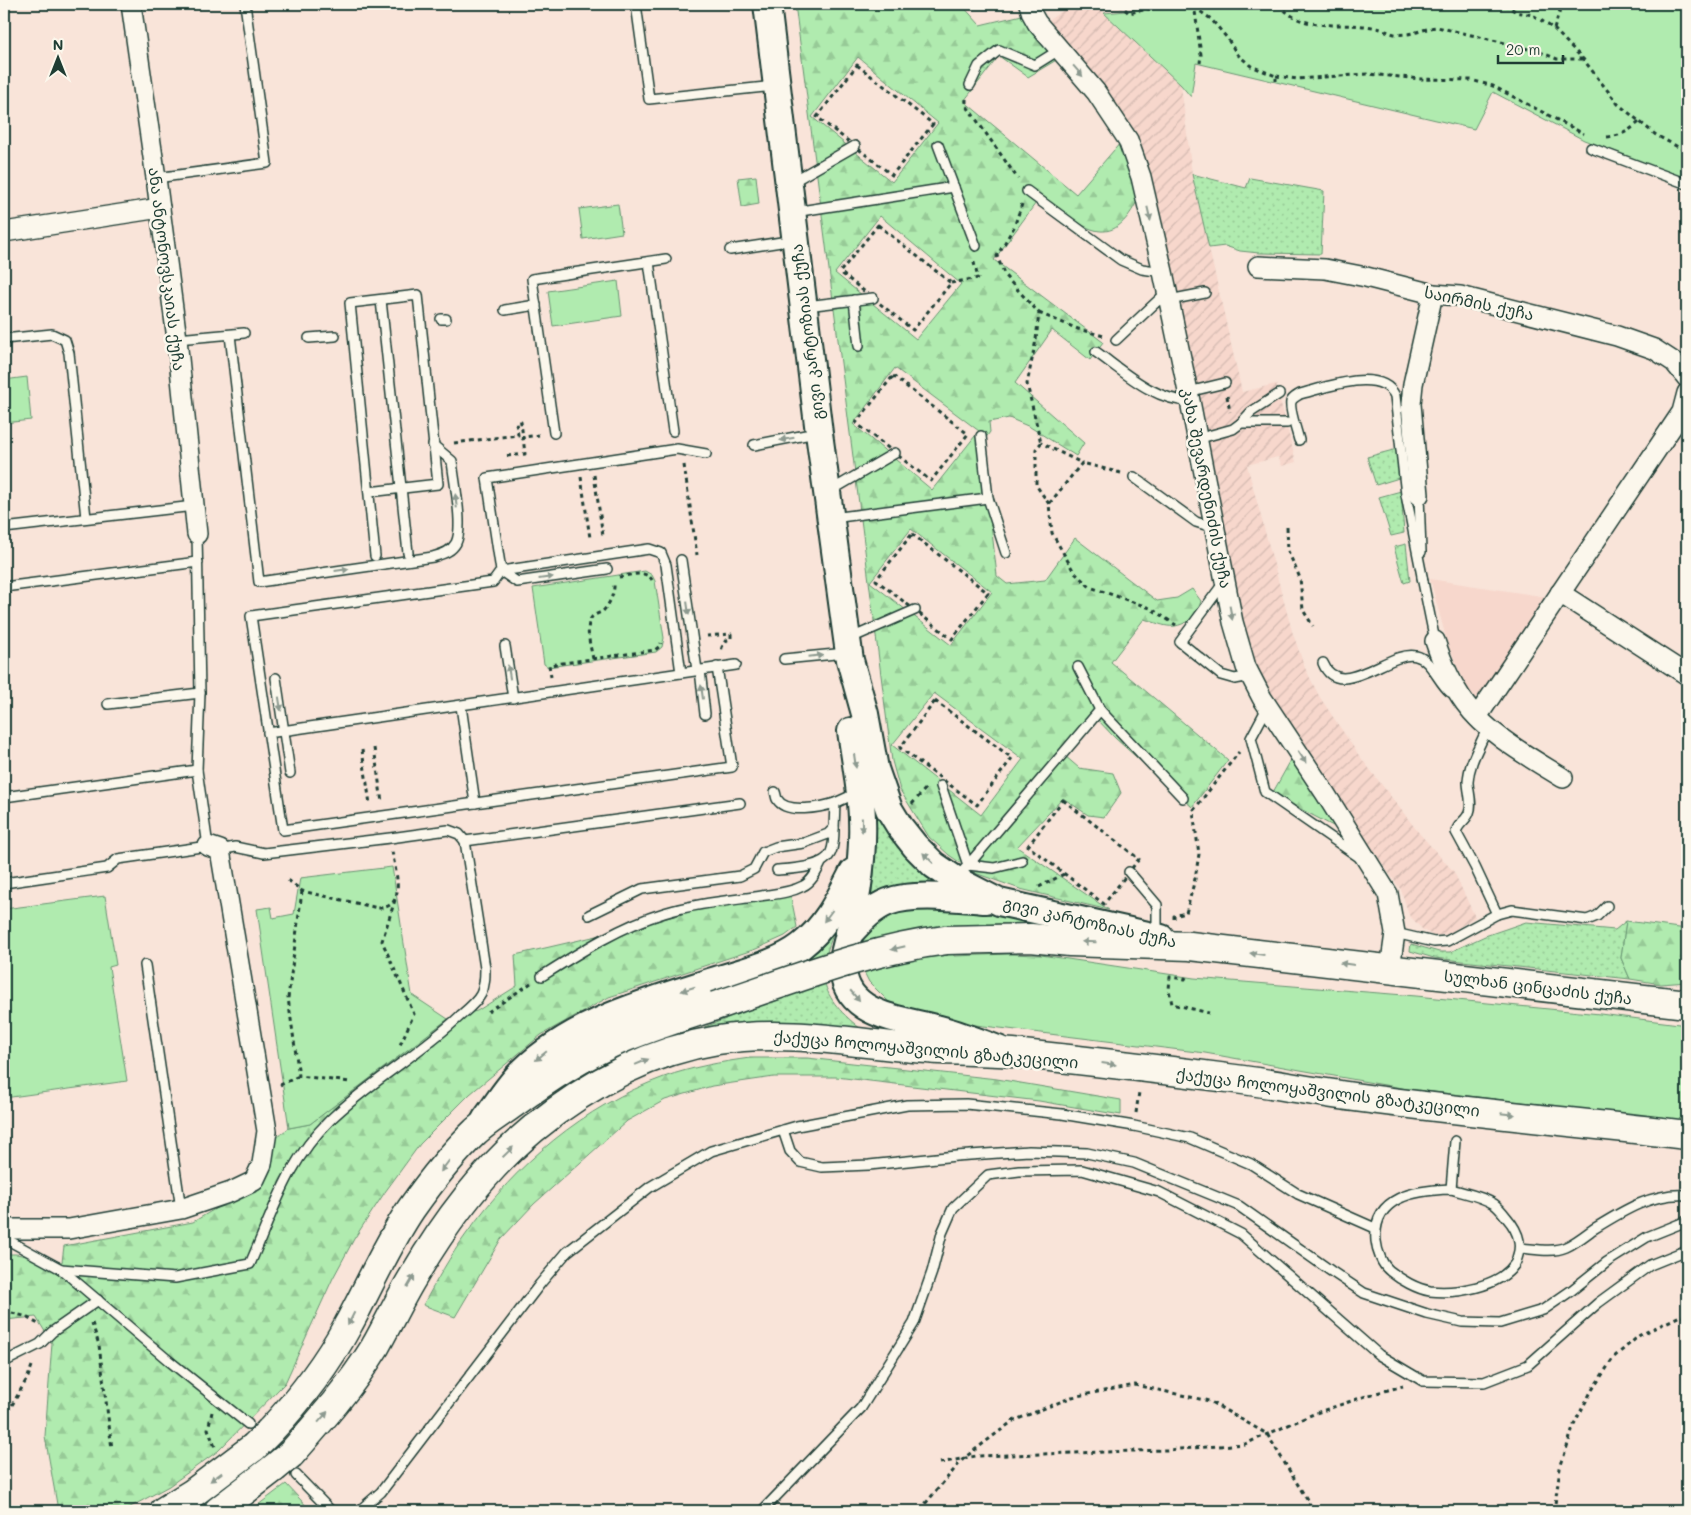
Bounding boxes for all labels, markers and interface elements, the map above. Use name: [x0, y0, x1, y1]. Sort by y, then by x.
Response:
north arrow: [32, 32, 82, 82]
scale bar: [1498, 32, 1564, 64]
text: N: [53, 35, 63, 54]
text: 20 m: [1506, 39, 1540, 59]
one-way arrow: [1072, 64, 1083, 77]
street label: ანა ანტონოვსკაიას ქუჩა: [145, 166, 190, 372]
one-way arrow: [1145, 206, 1153, 221]
street label: გივი კარტოზიას ქუჩა: [785, 243, 828, 421]
street label: საირმის ქუჩა: [1422, 281, 1536, 324]
street label: კახა შევარდენიძის ქუჩა: [1177, 386, 1237, 590]
one-way arrow: [778, 436, 794, 444]
one-way arrow: [452, 493, 460, 509]
one-way arrow: [334, 566, 350, 574]
one-way arrow: [538, 574, 554, 582]
one-way arrow: [684, 601, 692, 617]
one-way arrow: [1227, 605, 1235, 620]
one-way arrow: [809, 652, 825, 660]
one-way arrow: [505, 663, 513, 679]
one-way arrow: [698, 684, 706, 700]
one-way arrow: [276, 697, 284, 713]
one-way arrow: [1297, 750, 1307, 764]
one-way arrow: [851, 753, 859, 769]
one-way arrow: [858, 817, 866, 833]
one-way arrow: [922, 853, 934, 865]
street label: გივი კარტოზიას ქუჩა: [1001, 891, 1179, 952]
one-way arrow: [823, 909, 834, 922]
one-way arrow: [1081, 938, 1097, 946]
one-way arrow: [890, 944, 905, 952]
one-way arrow: [1249, 950, 1265, 958]
one-way arrow: [1339, 960, 1355, 968]
street label: სულხან ცინცაძის ქუჩა: [1443, 965, 1633, 1009]
one-way arrow: [680, 986, 695, 993]
one-way arrow: [849, 989, 860, 1002]
street label: ქაქუცა ჩოლოყაშვილის გზატკეცილი: [773, 1025, 1079, 1073]
one-way arrow: [535, 1051, 548, 1062]
one-way arrow: [635, 1058, 650, 1066]
one-way arrow: [1101, 1060, 1117, 1068]
street label: ქაქუცა ჩოლოყაშვილის გზატკეცილი: [1175, 1062, 1481, 1122]
one-way arrow: [1501, 1110, 1517, 1118]
one-way arrow: [502, 1146, 514, 1158]
one-way arrow: [440, 1159, 450, 1173]
one-way arrow: [406, 1275, 415, 1288]
one-way arrow: [347, 1312, 355, 1326]
one-way arrow: [317, 1412, 329, 1424]
one-way arrow: [210, 1471, 223, 1482]

